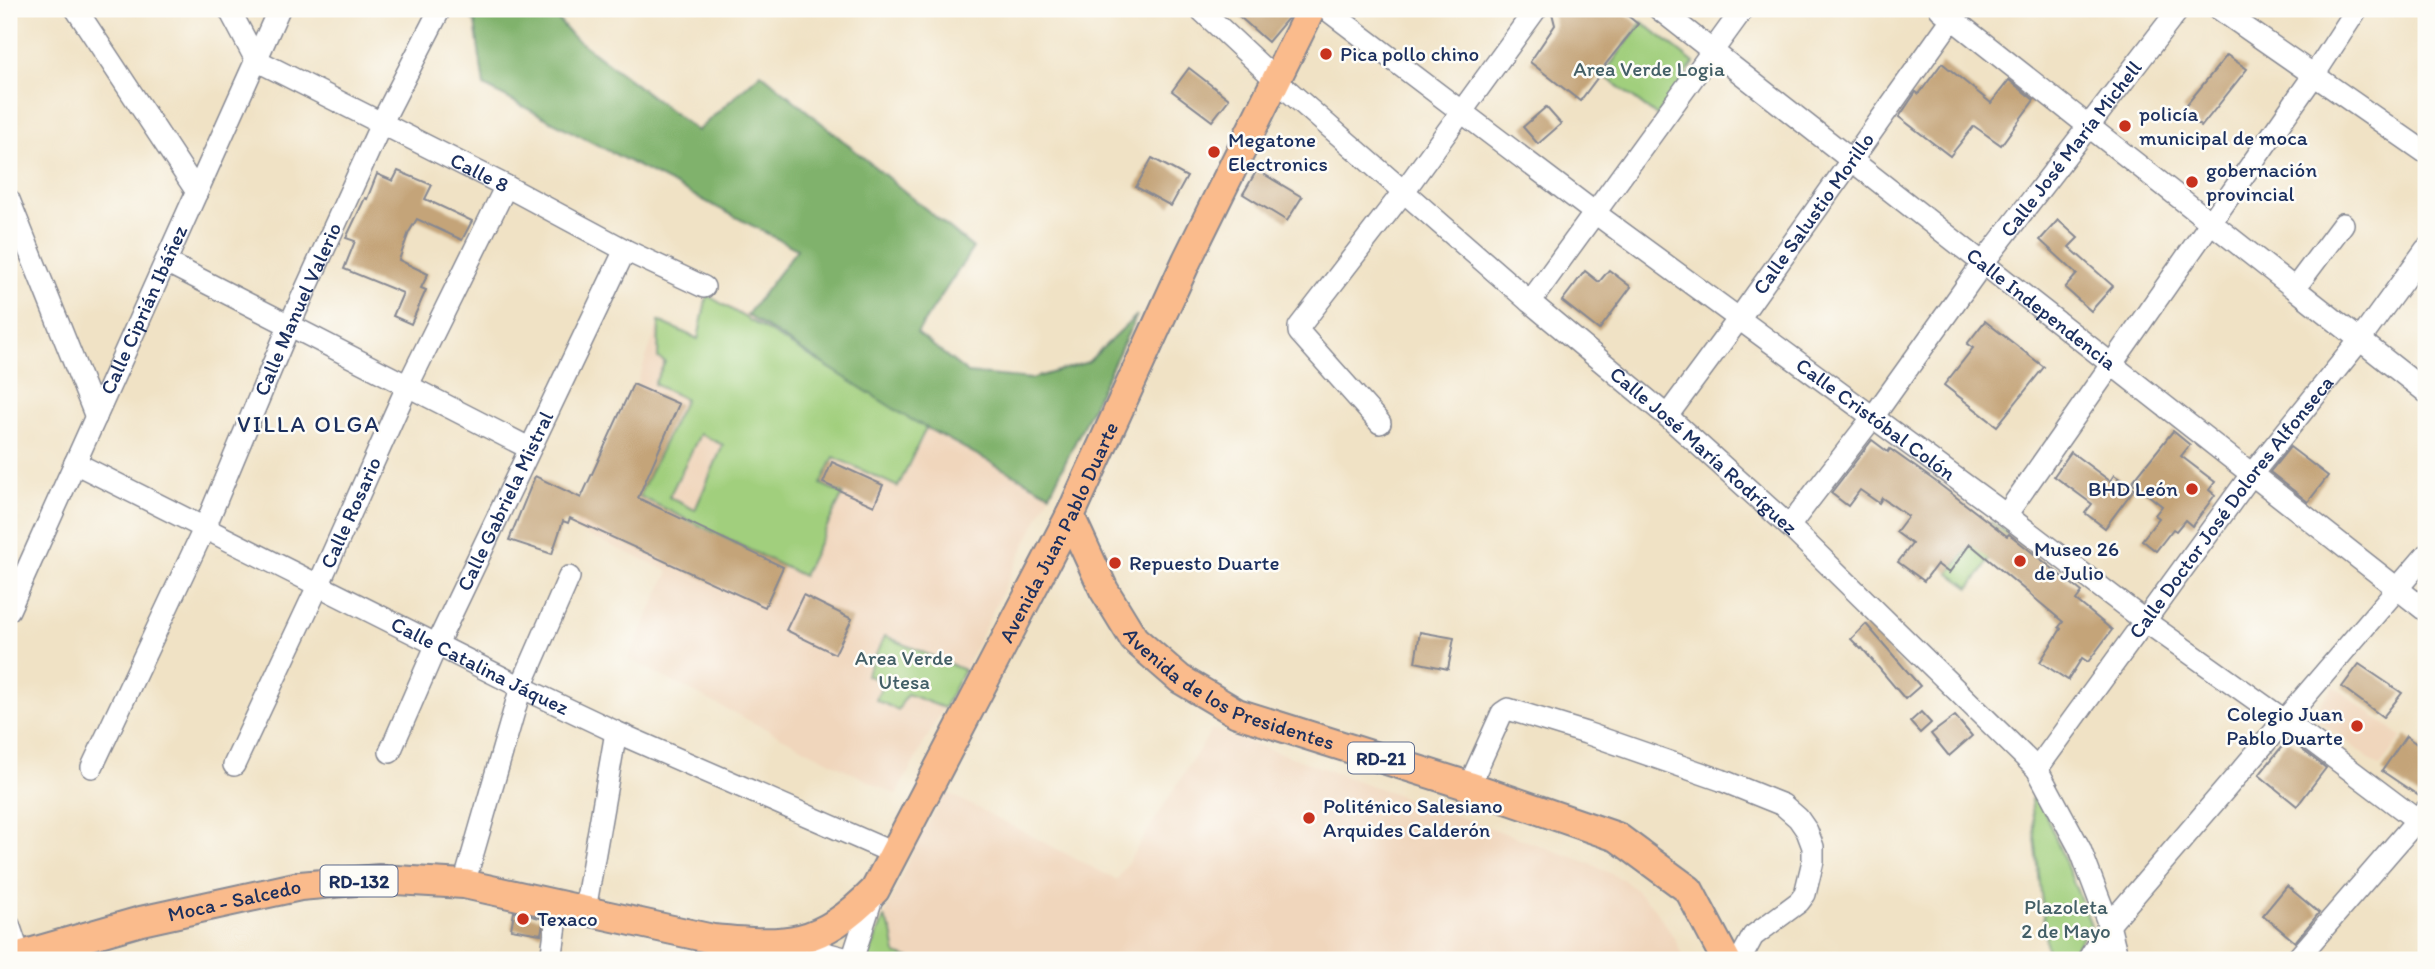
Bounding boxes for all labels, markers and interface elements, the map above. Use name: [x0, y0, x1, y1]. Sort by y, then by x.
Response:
place label: Pica pollo chino: [1340, 41, 1479, 66]
marker: Pica pollo chino: [1318, 46, 1334, 62]
street label: Calle José María Michell: [1995, 55, 2147, 242]
park label: Area Verde Logia: [1573, 56, 1725, 81]
place label: policía municipal de moca: [2139, 101, 2308, 150]
marker: policía municipal de moca: [2117, 118, 2133, 134]
place label: Megatone Electronics: [1228, 127, 1328, 176]
street label: Calle Salustio Morillo: [1747, 127, 1879, 299]
marker: Megatone Electronics: [1206, 144, 1222, 160]
street label: Calle 8: [446, 147, 513, 197]
place label: gobernación provincial: [2206, 157, 2317, 206]
marker: gobernación provincial: [2184, 174, 2200, 190]
street label: Calle Manuel Valerio: [248, 218, 347, 399]
street label: Calle Ciprián Ibáñez: [94, 221, 192, 398]
street label: Calle Independencia: [1962, 242, 2122, 375]
street label: Calle Cristóbal Colón: [1791, 352, 1961, 486]
street label: Calle José María Rodríguez: [1605, 361, 1804, 540]
street label: Calle Doctor José Dolores Alfonseca: [2123, 370, 2338, 643]
street label: Calle Gabriela Mistral: [451, 407, 558, 595]
district label: VILLA OLGA: [237, 410, 381, 438]
street label: Avenida Juan Pablo Duarte: [993, 418, 1123, 647]
street label: Calle Rosario: [314, 453, 386, 572]
place label: BHD León: [2088, 476, 2178, 501]
marker: BHD León: [2184, 481, 2200, 497]
place label: Museo 26 de Julio: [2034, 536, 2119, 585]
place label: Repuesto Duarte: [1129, 550, 1279, 575]
marker: Museo 26 de Julio: [2012, 553, 2028, 569]
marker: Repuesto Duarte: [1107, 555, 1123, 571]
street label: Calle Catalina Jáquez: [387, 611, 573, 720]
street label: Avenida de los Presidentes: [1118, 623, 1338, 755]
park label: Area Verde Utesa: [855, 645, 953, 694]
place label: Colegio Juan Pablo Duarte: [2226, 701, 2343, 750]
marker: Colegio Juan Pablo Duarte: [2349, 718, 2365, 734]
road number: RD-21: [1348, 743, 1414, 774]
place label: Politénico Salesiano Arquides Calderón: [1323, 793, 1503, 842]
marker: Politénico Salesiano Arquides Calderón: [1301, 810, 1317, 826]
road number: RD-132: [320, 866, 398, 897]
street label: Moca - Salcedo: [165, 873, 303, 927]
park label: Plazoleta 2 de Mayo: [2021, 894, 2111, 943]
place label: Texaco: [537, 906, 598, 931]
marker: Texaco: [515, 911, 531, 927]

